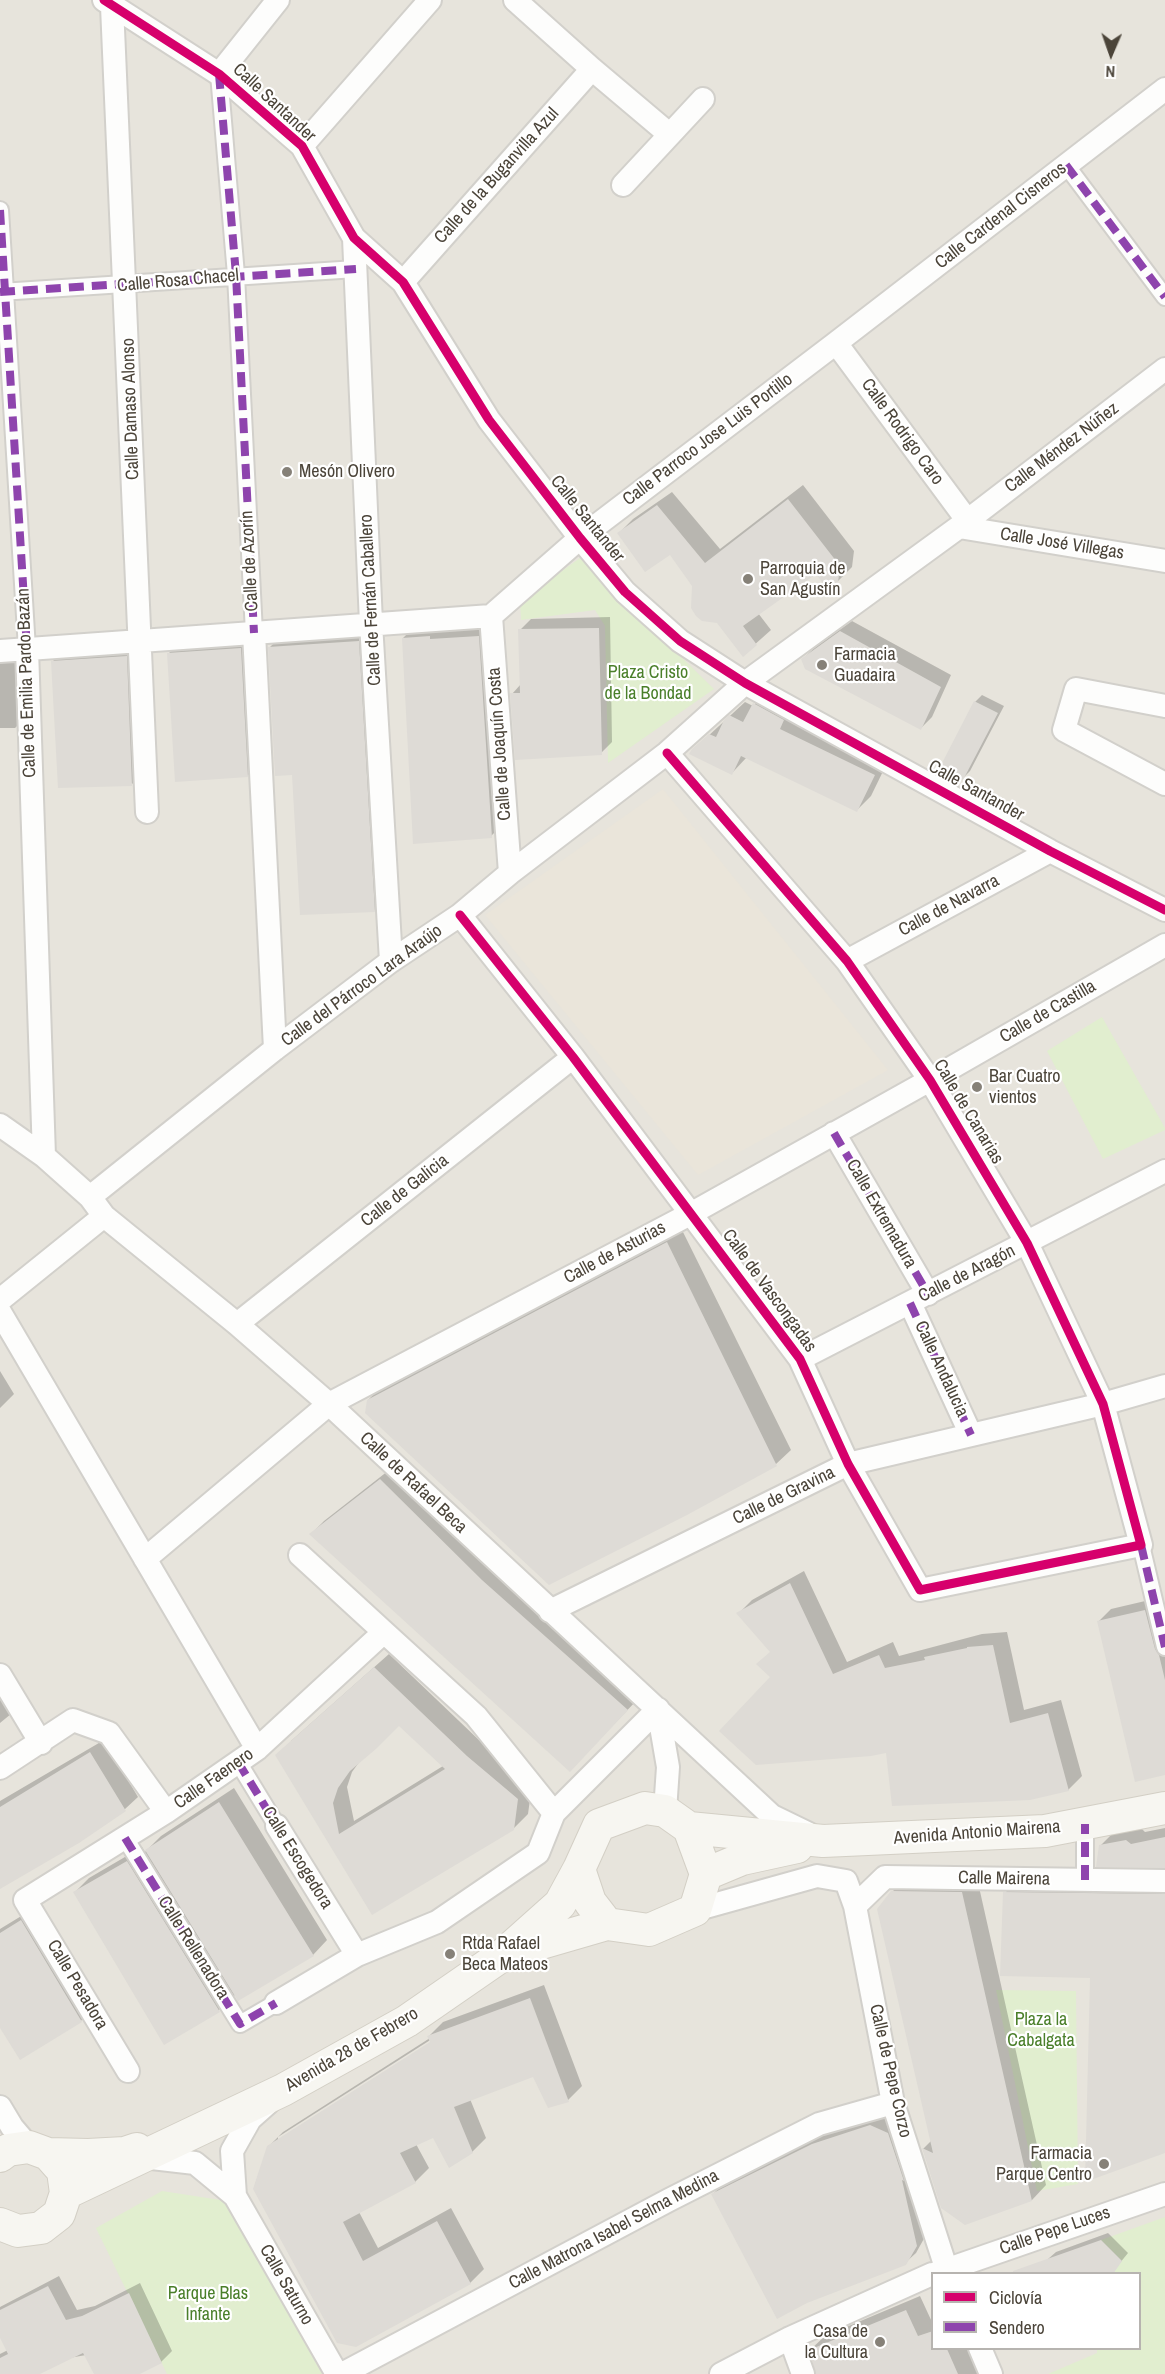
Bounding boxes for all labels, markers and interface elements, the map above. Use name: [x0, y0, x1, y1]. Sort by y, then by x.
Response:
north arrow: [1081, 24, 1141, 84]
street label: Calle Santander: [228, 59, 320, 147]
text: N: [1105, 61, 1116, 83]
street label: Calle de la Buganvilla Azul: [430, 104, 564, 248]
street label: Calle Cardenal Cisneros: [931, 158, 1071, 274]
street label: Calle Rosa Chacel: [116, 265, 240, 297]
street label: Calle Damaso Alonso: [118, 338, 144, 480]
street label: Calle Parroco Jose Luis Portillo: [619, 369, 797, 511]
street label: Calle Rodrigo Caro: [856, 375, 948, 489]
street label: Calle Méndez Núñez: [1001, 398, 1123, 498]
place label: Mesón Olivero: [299, 461, 395, 483]
marker: Mesón Olivero: [280, 465, 294, 479]
street label: Calle Santander: [545, 471, 629, 567]
street label: Calle de Azorín: [237, 510, 263, 612]
street label: Calle de Fernán Caballero: [356, 514, 386, 686]
street label: Calle José Villegas: [998, 524, 1126, 564]
place label: Parroquia de San Agustín: [760, 558, 845, 600]
marker: Parroquia de San Agustín: [741, 572, 755, 586]
street label: Calle de Emilia Pardo Bazán: [13, 588, 41, 778]
place label: Farmacia Guadaira: [834, 644, 896, 686]
marker: Farmacia Guadaira: [815, 658, 829, 672]
park label: Plaza Cristo de la Bondad: [605, 662, 691, 704]
street label: Calle de Joaquín Costa: [484, 667, 516, 821]
street label: Calle Santander: [924, 756, 1028, 826]
street label: Calle de Navarra: [895, 870, 1003, 942]
street label: Calle del Párroco Lara Araújo: [277, 920, 447, 1052]
street label: Calle de Castilla: [996, 976, 1100, 1048]
street label: Calle de Canarias: [928, 1056, 1008, 1168]
place label: Bar Cuatro vientos: [989, 1066, 1060, 1108]
marker: Bar Cuatro vientos: [970, 1080, 984, 1094]
street label: Calle de Galicia: [357, 1150, 453, 1232]
street label: Calle Extremadura: [841, 1156, 921, 1272]
street label: Calle de Asturias: [560, 1217, 670, 1289]
street label: Calle de Vascongadas: [717, 1225, 821, 1357]
street label: Calle de Aragón: [915, 1240, 1019, 1308]
street label: Calle Andalucia: [909, 1318, 973, 1420]
street label: Calle de Rafael Beca: [355, 1428, 471, 1538]
street label: Calle de Gravina: [729, 1462, 839, 1530]
street label: Calle Faenero: [170, 1744, 258, 1814]
street label: Calle Escogedora: [257, 1803, 337, 1913]
street label: Avenida Antonio Mairena: [893, 1816, 1061, 1850]
street label: Calle Mairena: [958, 1867, 1050, 1891]
street label: Calle Rellenadora: [153, 1893, 233, 2003]
place label: Rtda Rafael Beca Mateos: [462, 1933, 548, 1976]
street label: Calle Pesadora: [42, 1936, 112, 2034]
marker: Rtda Rafael Beca Mateos: [443, 1947, 457, 1961]
street label: Calle de Pepe Corzo: [864, 2002, 916, 2140]
street label: Avenida 28 de Febrero: [282, 2003, 422, 2097]
park label: Plaza la Cabalgata: [1007, 2009, 1075, 2052]
place label: Farmacia Parque Centro: [996, 2143, 1092, 2186]
marker: Farmacia Parque Centro: [1097, 2157, 1111, 2171]
street label: Calle Matrona Isabel Selma Medina: [505, 2165, 723, 2295]
street label: Calle Pepe Luces: [997, 2202, 1113, 2260]
street label: Calle Saturno: [254, 2241, 318, 2329]
legend: [931, 2272, 1141, 2350]
park label: Parque Blas Infante: [168, 2283, 248, 2326]
text: Ciclovía: [989, 2285, 1042, 2310]
text: Sendero: [989, 2315, 1045, 2340]
place label: Casa de la Cultura: [805, 2321, 868, 2364]
marker: Casa de la Cultura: [873, 2335, 887, 2349]

